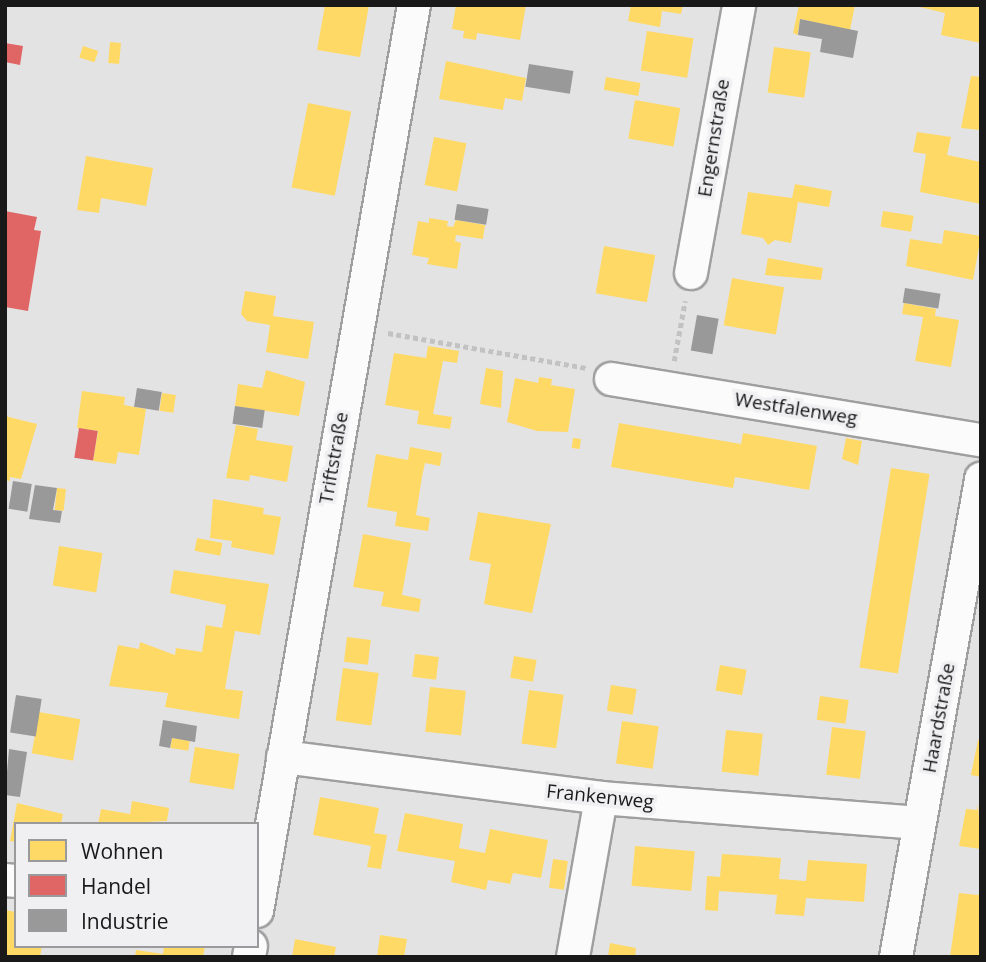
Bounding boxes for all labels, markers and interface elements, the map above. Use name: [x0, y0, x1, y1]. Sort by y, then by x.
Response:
street label: Engernstraße: [693, 77, 735, 199]
street label: Westfalenweg: [733, 388, 859, 430]
street label: Triftstraße: [315, 410, 353, 506]
street label: Haardstraße: [918, 661, 960, 775]
street label: Frankenweg: [545, 780, 655, 814]
legend: [14, 822, 259, 948]
text: Wohnen: [81, 837, 163, 865]
text: Handel: [81, 872, 151, 900]
text: Industrie: [81, 907, 169, 935]

